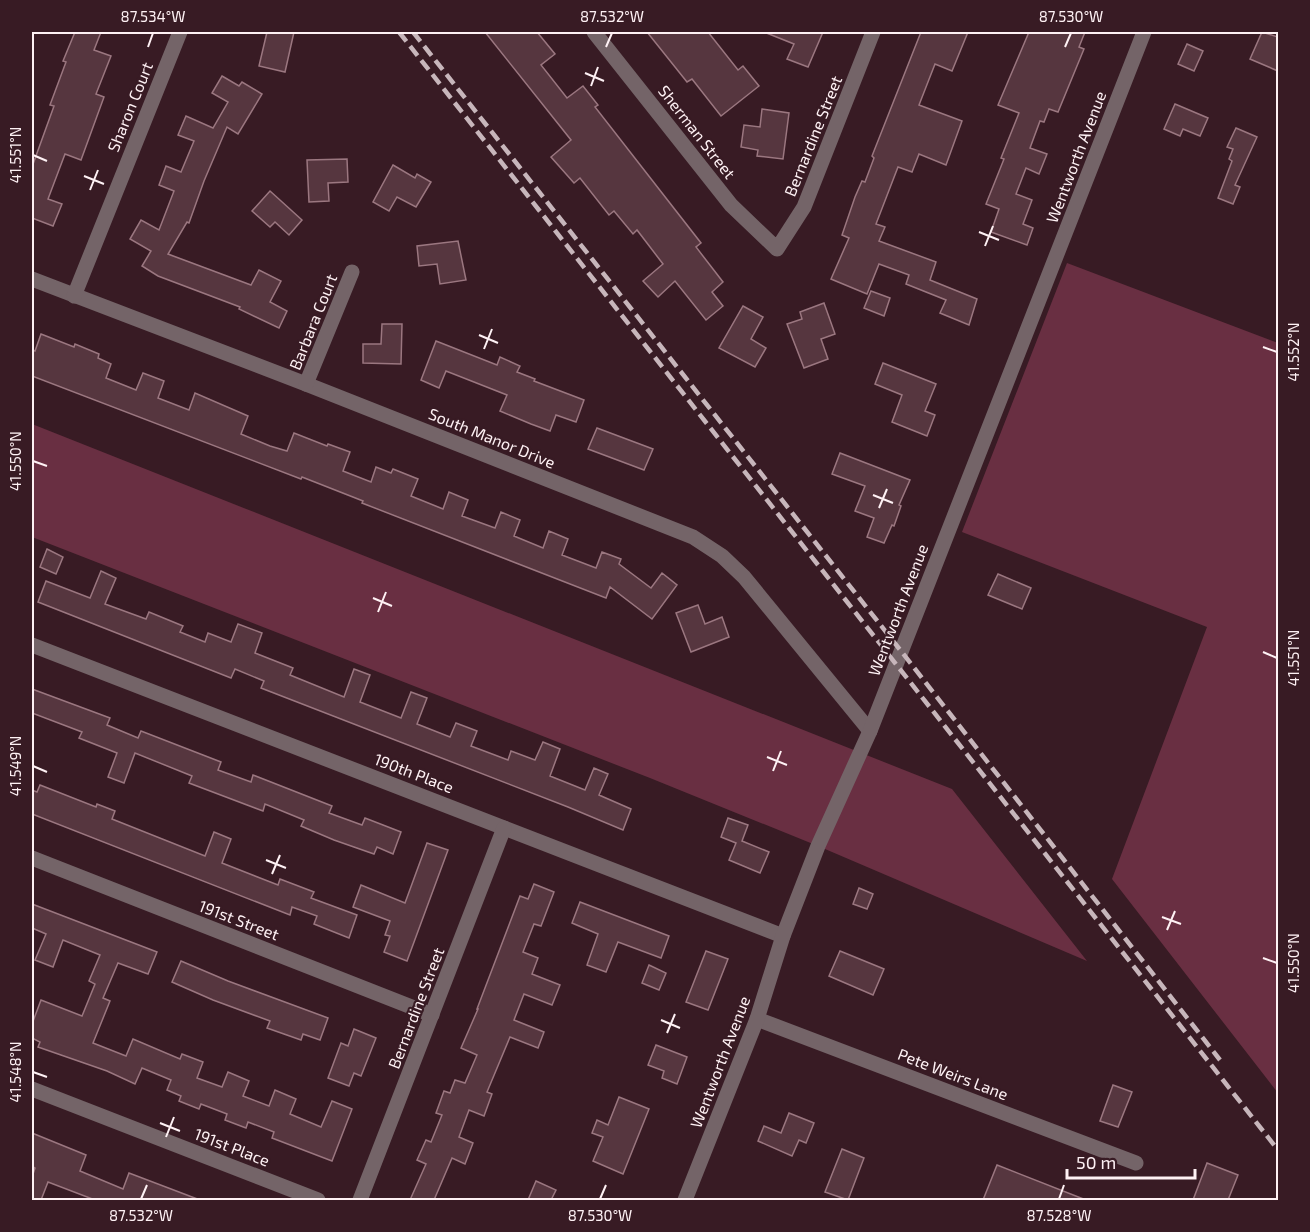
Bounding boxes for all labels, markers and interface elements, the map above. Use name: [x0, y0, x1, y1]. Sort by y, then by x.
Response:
text: 87.534°W: [121, 7, 185, 25]
text: 87.532°W: [580, 7, 644, 25]
text: 87.530°W: [1039, 7, 1103, 25]
street label: Sharon Court: [103, 59, 156, 154]
street label: Bernardine Street: [780, 73, 845, 199]
street label: Sherman Street: [655, 81, 740, 182]
street label: Wentworth Avenue: [1042, 88, 1109, 225]
text: 41.551°N: [6, 127, 24, 183]
street label: Barbara Court: [285, 271, 340, 372]
text: 41.552°N: [1284, 322, 1302, 382]
street label: South Manor Drive: [426, 403, 558, 472]
text: 41.550°N: [6, 431, 24, 491]
street label: Wentworth Avenue: [864, 541, 931, 678]
text: 41.551°N: [1284, 630, 1302, 686]
text: 41.549°N: [6, 736, 24, 796]
street label: 190th Place: [372, 749, 457, 796]
street label: 191st Street: [196, 896, 282, 943]
text: 41.550°N: [1284, 933, 1302, 993]
street label: Bernardine Street: [384, 945, 447, 1071]
street label: Wentworth Avenue: [686, 993, 753, 1130]
text: 41.548°N: [6, 1041, 24, 1103]
street label: Pete Weirs Lane: [895, 1044, 1011, 1103]
street label: 191st Place: [192, 1124, 272, 1170]
scale bar: [1067, 1142, 1194, 1180]
text: 50 m: [1076, 1151, 1116, 1173]
text: 87.532°W: [109, 1206, 173, 1224]
text: 87.530°W: [568, 1206, 632, 1224]
text: 87.528°W: [1027, 1206, 1091, 1224]

